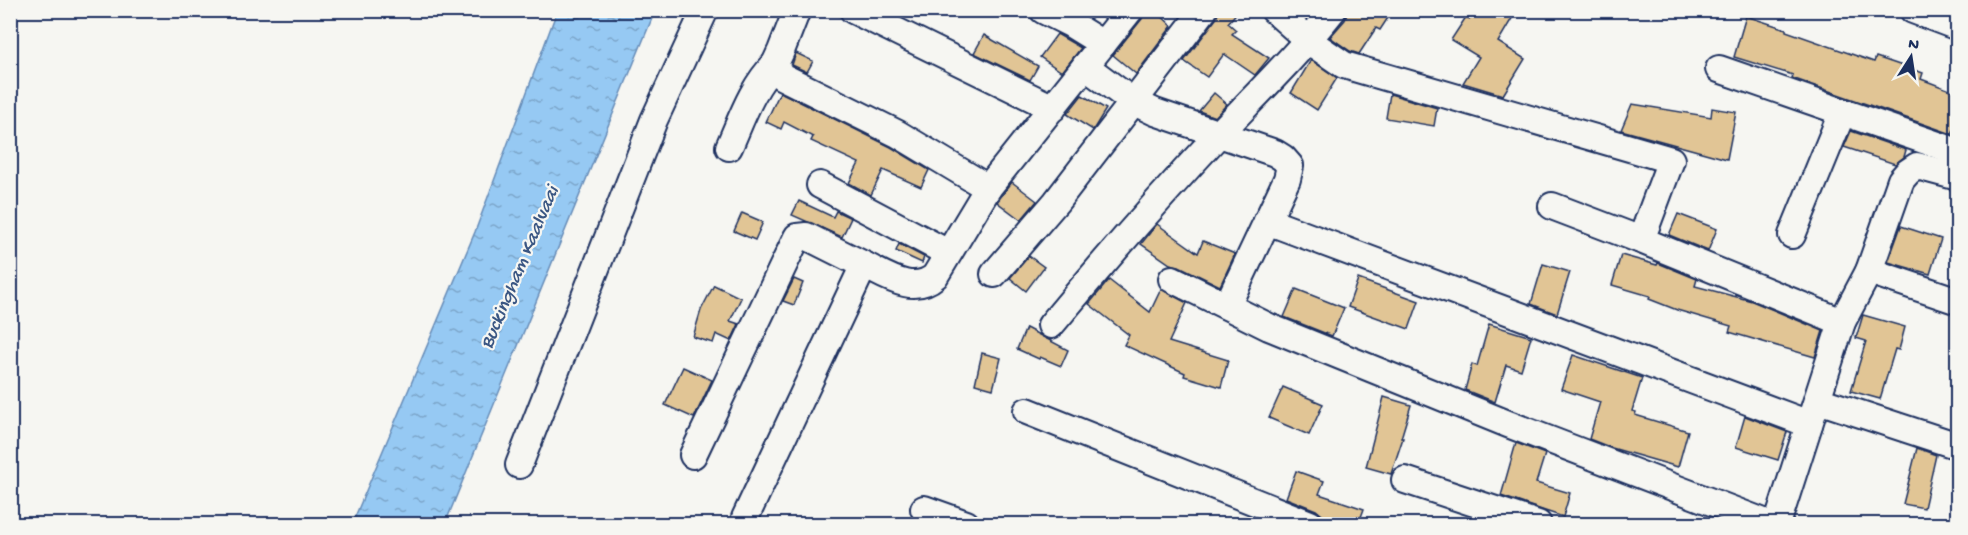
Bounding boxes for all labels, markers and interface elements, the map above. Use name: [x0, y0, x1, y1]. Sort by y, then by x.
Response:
north arrow: [1881, 27, 1941, 87]
text: N: [1906, 35, 1921, 56]
water label: Buckingham Kaalvaai: [476, 181, 567, 353]

